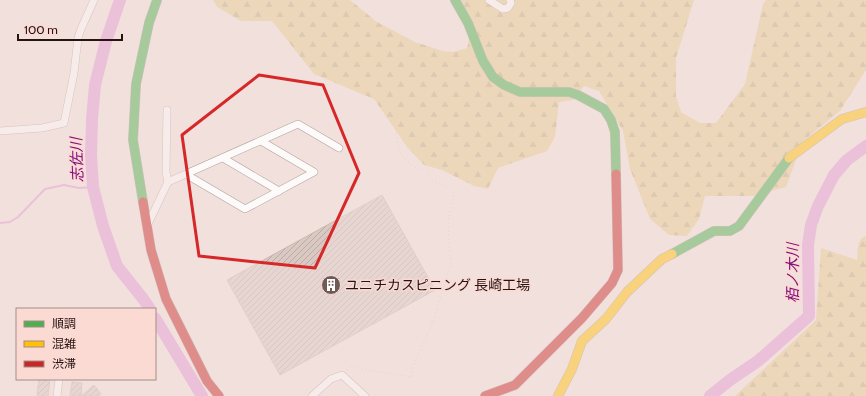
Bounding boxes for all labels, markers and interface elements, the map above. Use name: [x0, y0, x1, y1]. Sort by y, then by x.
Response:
scale bar: [18, 16, 122, 42]
text: 100 m: [24, 22, 58, 37]
water label: 志佐川: [67, 135, 87, 183]
water label: 栢ノ木川: [784, 241, 802, 303]
building icon: ユニチカスピニング 長崎工場: [320, 274, 342, 296]
place label: ユニチカスピニング 長崎工場: [345, 276, 530, 294]
legend: [16, 308, 156, 380]
text: 順調: [52, 316, 76, 331]
text: 混雑: [52, 336, 76, 351]
text: 渋滞: [52, 356, 76, 371]

